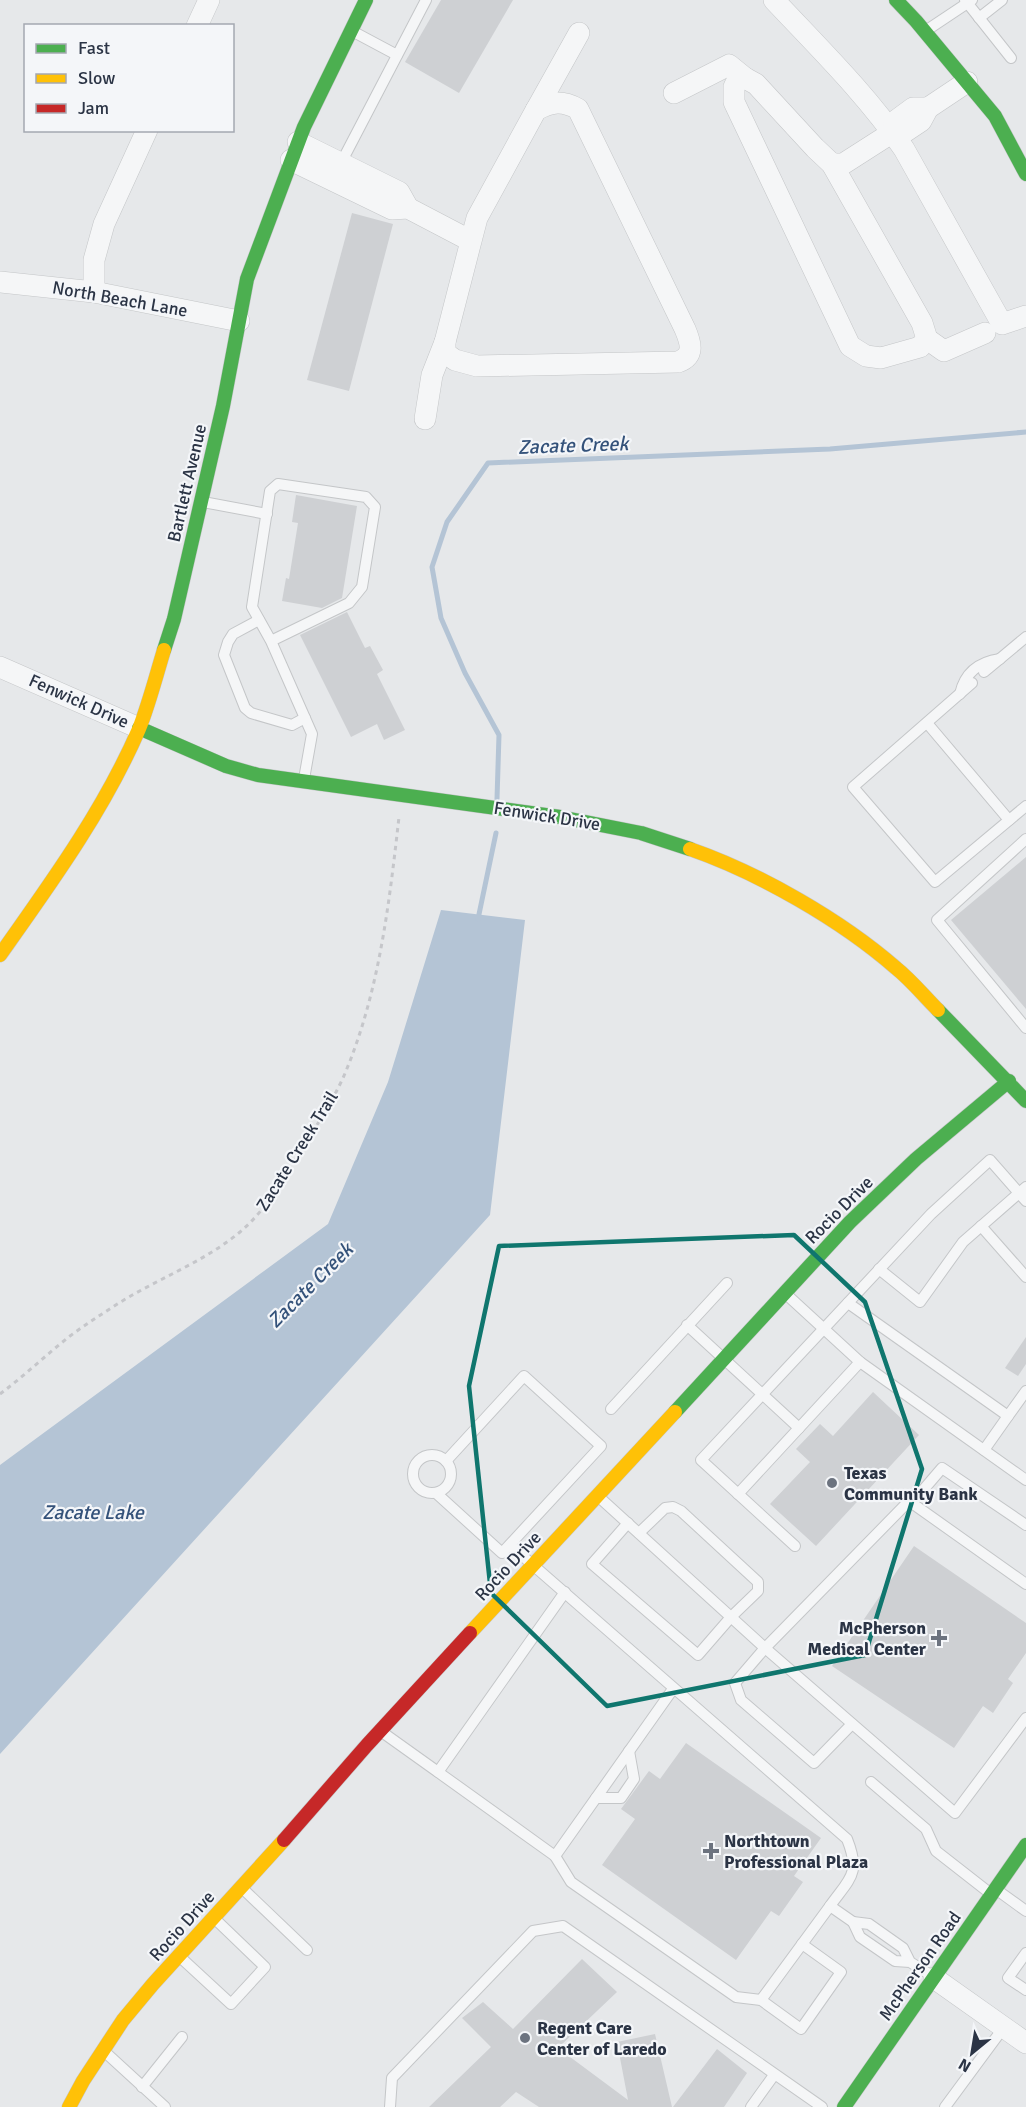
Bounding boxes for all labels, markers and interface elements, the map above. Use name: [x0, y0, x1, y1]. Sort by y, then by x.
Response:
legend: [24, 24, 234, 132]
text: Fast: [78, 37, 110, 59]
text: Slow: [78, 67, 115, 89]
text: Jam: [78, 97, 109, 119]
street label: North Beach Lane: [51, 276, 189, 322]
street label: Bartlett Avenue: [163, 422, 211, 544]
water label: Zacate Creek: [517, 431, 631, 460]
street label: Fenwick Drive: [26, 669, 132, 733]
street label: Fenwick Drive: [492, 797, 602, 835]
street label: Zacate Creek Trail: [251, 1087, 343, 1215]
street label: Rocio Drive: [800, 1171, 878, 1249]
water label: Zacate Creek: [262, 1236, 360, 1333]
place label: Texas Community Bank: [844, 1462, 978, 1505]
marker: Texas Community Bank: [825, 1476, 839, 1490]
water label: Zacate Lake: [42, 1500, 145, 1525]
street label: Rocio Drive: [470, 1527, 546, 1605]
place label: McPherson Medical Center: [807, 1617, 927, 1660]
marker: McPherson Medical Center: [930, 1629, 948, 1647]
place label: Northtown Professional Plaza: [724, 1830, 868, 1873]
marker: Northtown Professional Plaza: [702, 1842, 720, 1860]
street label: Rocio Drive: [145, 1886, 219, 1966]
street label: McPherson Road: [874, 1907, 966, 2025]
place label: Regent Care Center of Laredo: [537, 2017, 667, 2060]
north arrow: [942, 2023, 1002, 2083]
marker: Regent Care Center of Laredo: [518, 2031, 532, 2045]
text: N: [955, 2054, 975, 2077]

